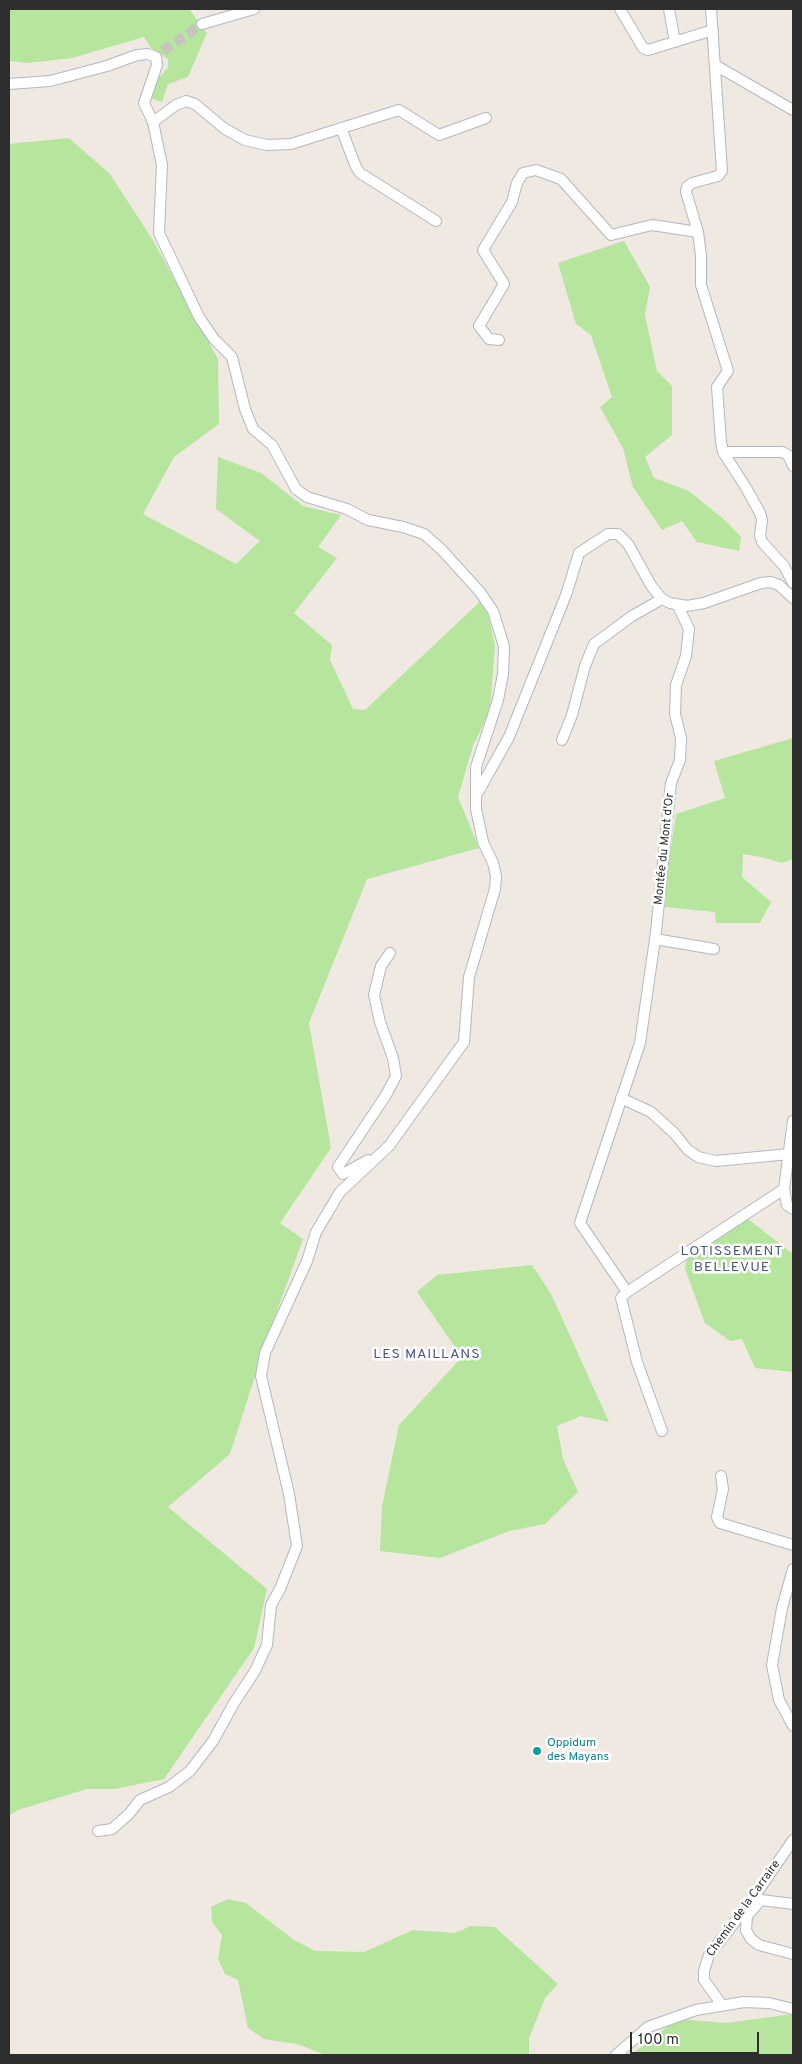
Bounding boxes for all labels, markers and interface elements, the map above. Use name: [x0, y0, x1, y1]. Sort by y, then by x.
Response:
street label: Montée du Mont d'Or: [652, 792, 678, 906]
district label: LOTISSEMENT BELLEVUE: [679, 1244, 785, 1276]
district label: LES MAILLANS: [372, 1347, 482, 1363]
place label: Oppidum des Mayans: [547, 1737, 609, 1765]
marker: Oppidum des Mayans: [531, 1745, 543, 1757]
street label: Chemin de la Carraire: [704, 1858, 784, 1960]
scale bar: [632, 2022, 761, 2054]
text: 100 m: [638, 2031, 679, 2050]

